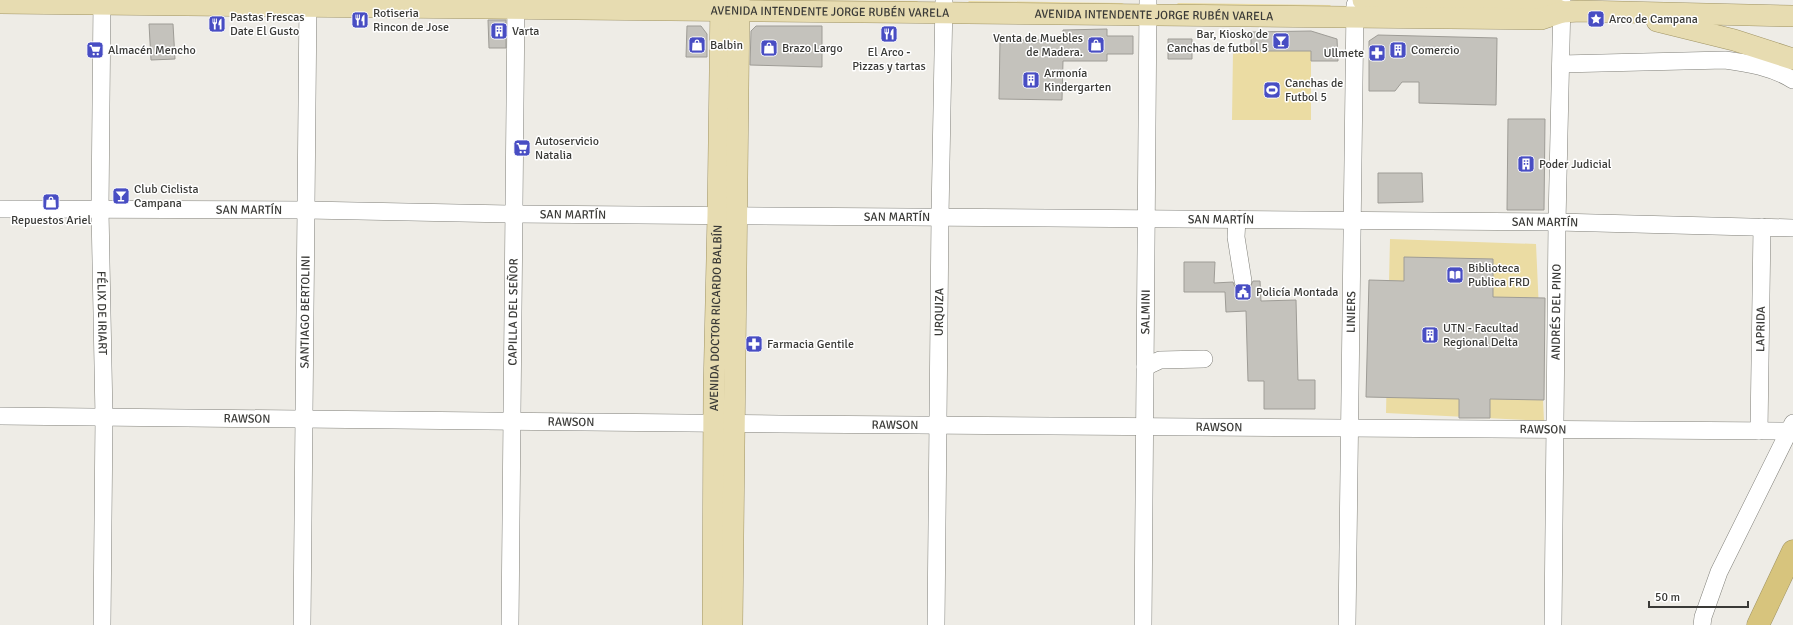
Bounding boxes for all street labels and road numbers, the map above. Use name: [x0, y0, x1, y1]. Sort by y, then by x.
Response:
street label: AVENIDA INTENDENTE JORGE RUBÉN VARELA: [710, 3, 950, 21]
street label: AVENIDA INTENDENTE JORGE RUBÉN VARELA: [1034, 7, 1274, 24]
street label: SAN MARTÍN: [216, 203, 282, 218]
street label: SAN MARTÍN: [540, 207, 606, 223]
street label: SAN MARTÍN: [864, 210, 930, 225]
street label: SAN MARTÍN: [1188, 212, 1254, 228]
street label: SAN MARTÍN: [1512, 215, 1578, 231]
street label: AVENIDA DOCTOR RICARDO BALBÍN: [707, 225, 726, 411]
street label: SANTIAGO BERTOLINI: [297, 255, 314, 369]
street label: CAPILLA DEL SEÑOR: [505, 258, 522, 366]
street label: ANDRÉS DEL PINO: [1549, 264, 1565, 360]
street label: FÉLIX DE IRIART: [93, 271, 110, 355]
street label: URQUIZA: [932, 287, 947, 336]
street label: SALMINI: [1138, 289, 1154, 335]
street label: LINIERS: [1344, 291, 1359, 333]
street label: LAPRIDA: [1753, 305, 1769, 352]
street label: RAWSON: [223, 411, 271, 427]
street label: RAWSON: [547, 415, 595, 430]
street label: RAWSON: [871, 418, 918, 433]
street label: RAWSON: [1195, 420, 1242, 435]
street label: RAWSON: [1519, 422, 1566, 437]

